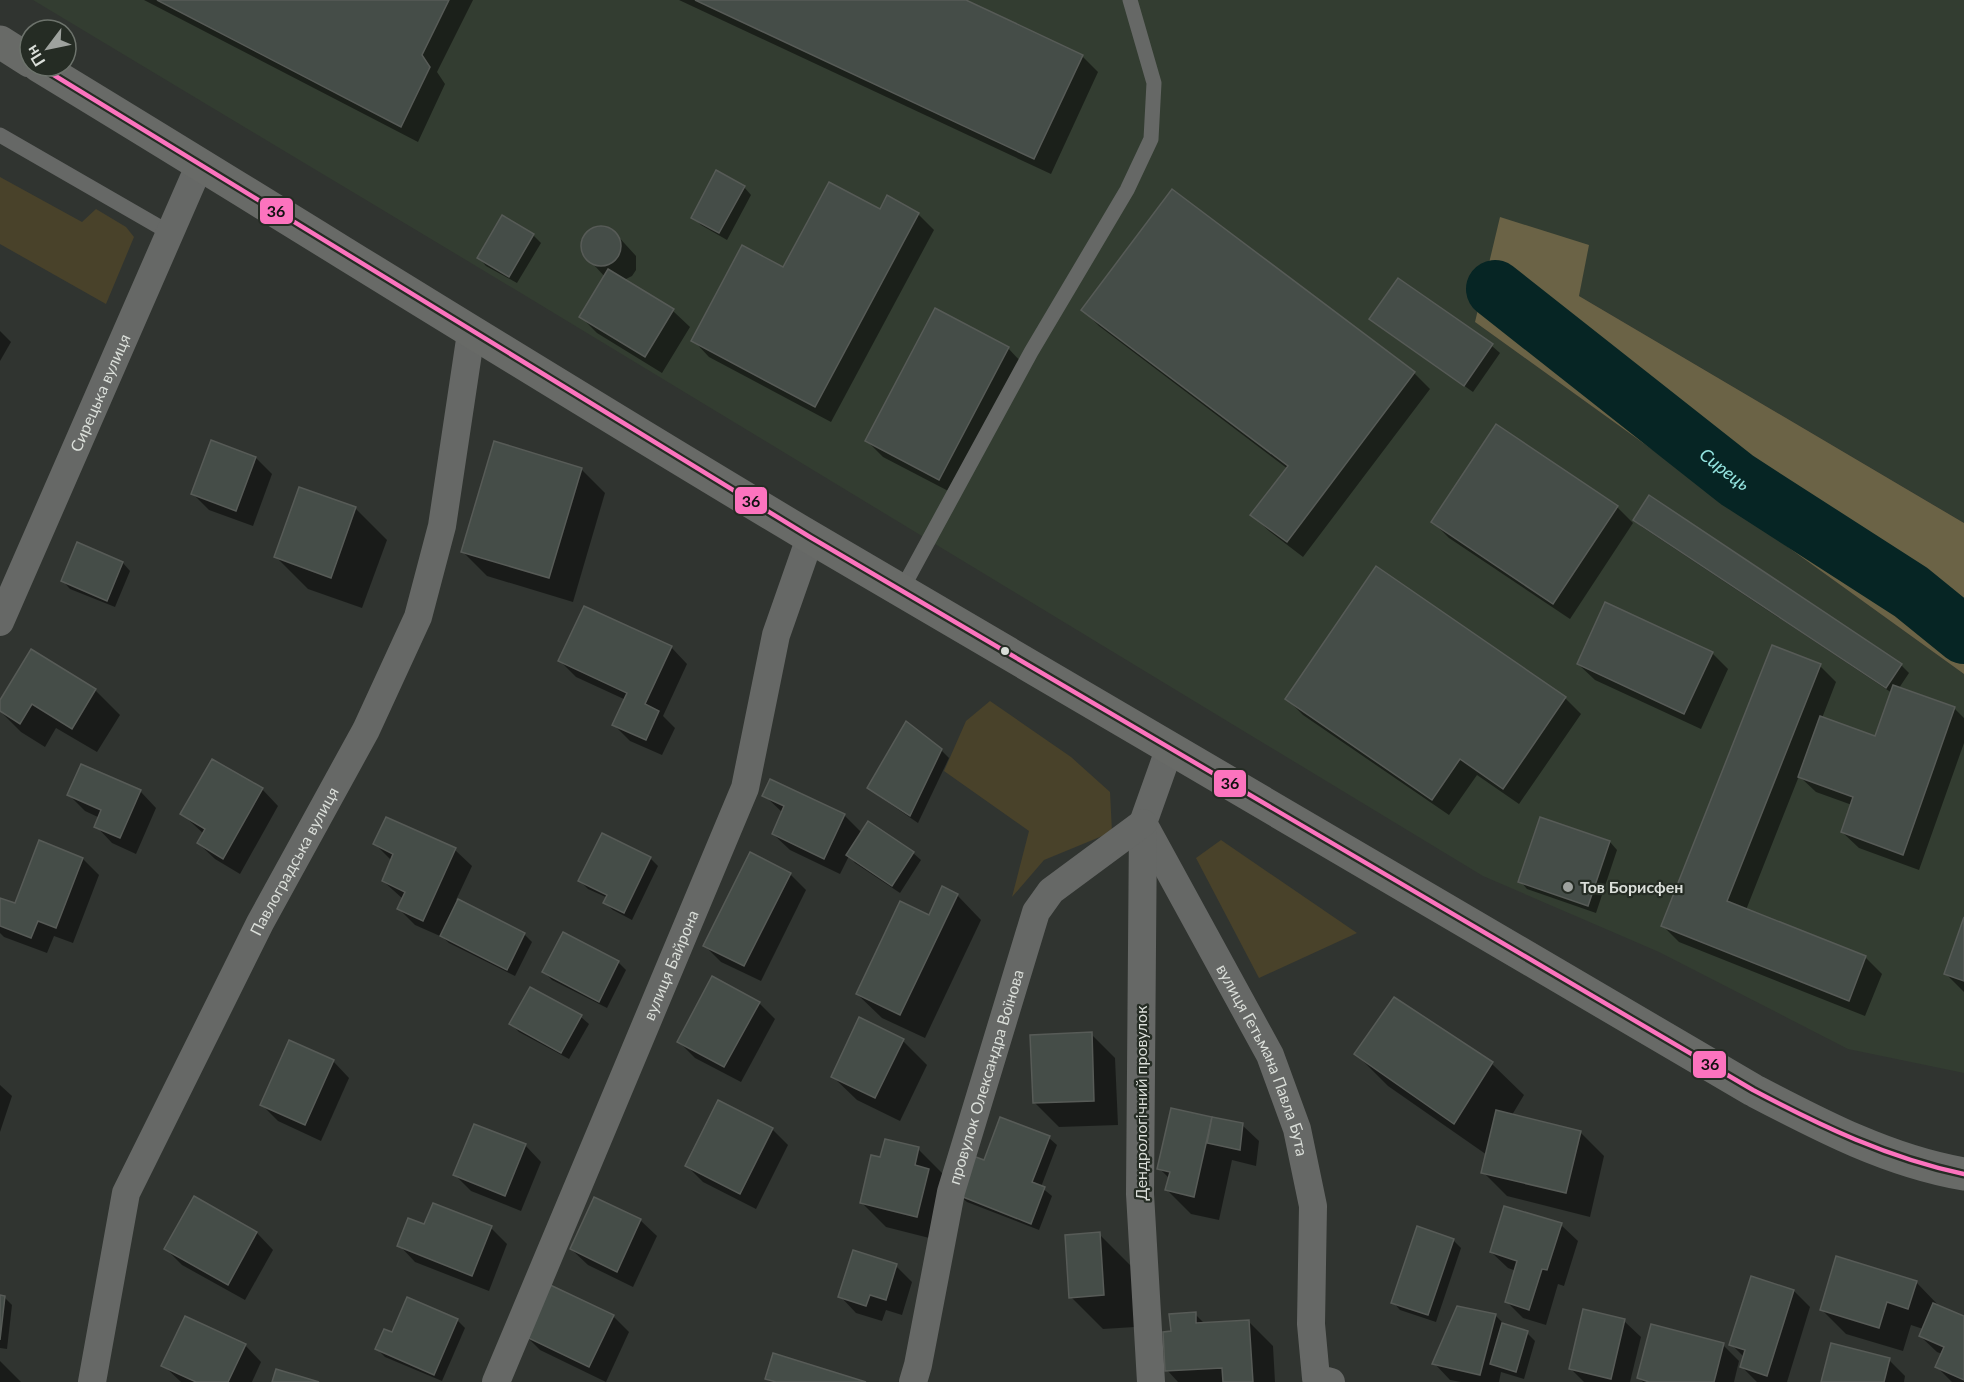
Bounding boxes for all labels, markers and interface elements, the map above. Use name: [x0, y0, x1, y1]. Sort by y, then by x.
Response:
north arrow: [18, 18, 78, 78]
text: Пн: [21, 42, 48, 70]
line badge: 36: [259, 197, 294, 225]
text: 36: [267, 201, 285, 220]
street label: Сирецька вулиця: [66, 331, 134, 454]
water label: Сирець: [1696, 443, 1754, 495]
line badge: 36: [734, 486, 768, 515]
text: 36: [742, 491, 760, 510]
unlabelled marker: [999, 645, 1011, 657]
line badge: 36: [1213, 769, 1247, 798]
text: 36: [1221, 773, 1239, 792]
street label: Павлоградська вулиця: [245, 783, 342, 938]
place label: Тов Борисфен: [1580, 877, 1683, 896]
marker: Тов Борисфен: [1561, 880, 1575, 894]
street label: вулиця Байрона: [639, 907, 702, 1023]
street label: вулиця Гетьмана Павла Бута: [1213, 961, 1312, 1158]
street label: провулок Олександра Воїнова: [944, 967, 1027, 1187]
street label: Дендрологічний провулок: [1131, 1005, 1150, 1200]
line badge: 36: [1692, 1050, 1727, 1079]
text: 36: [1701, 1054, 1719, 1073]

